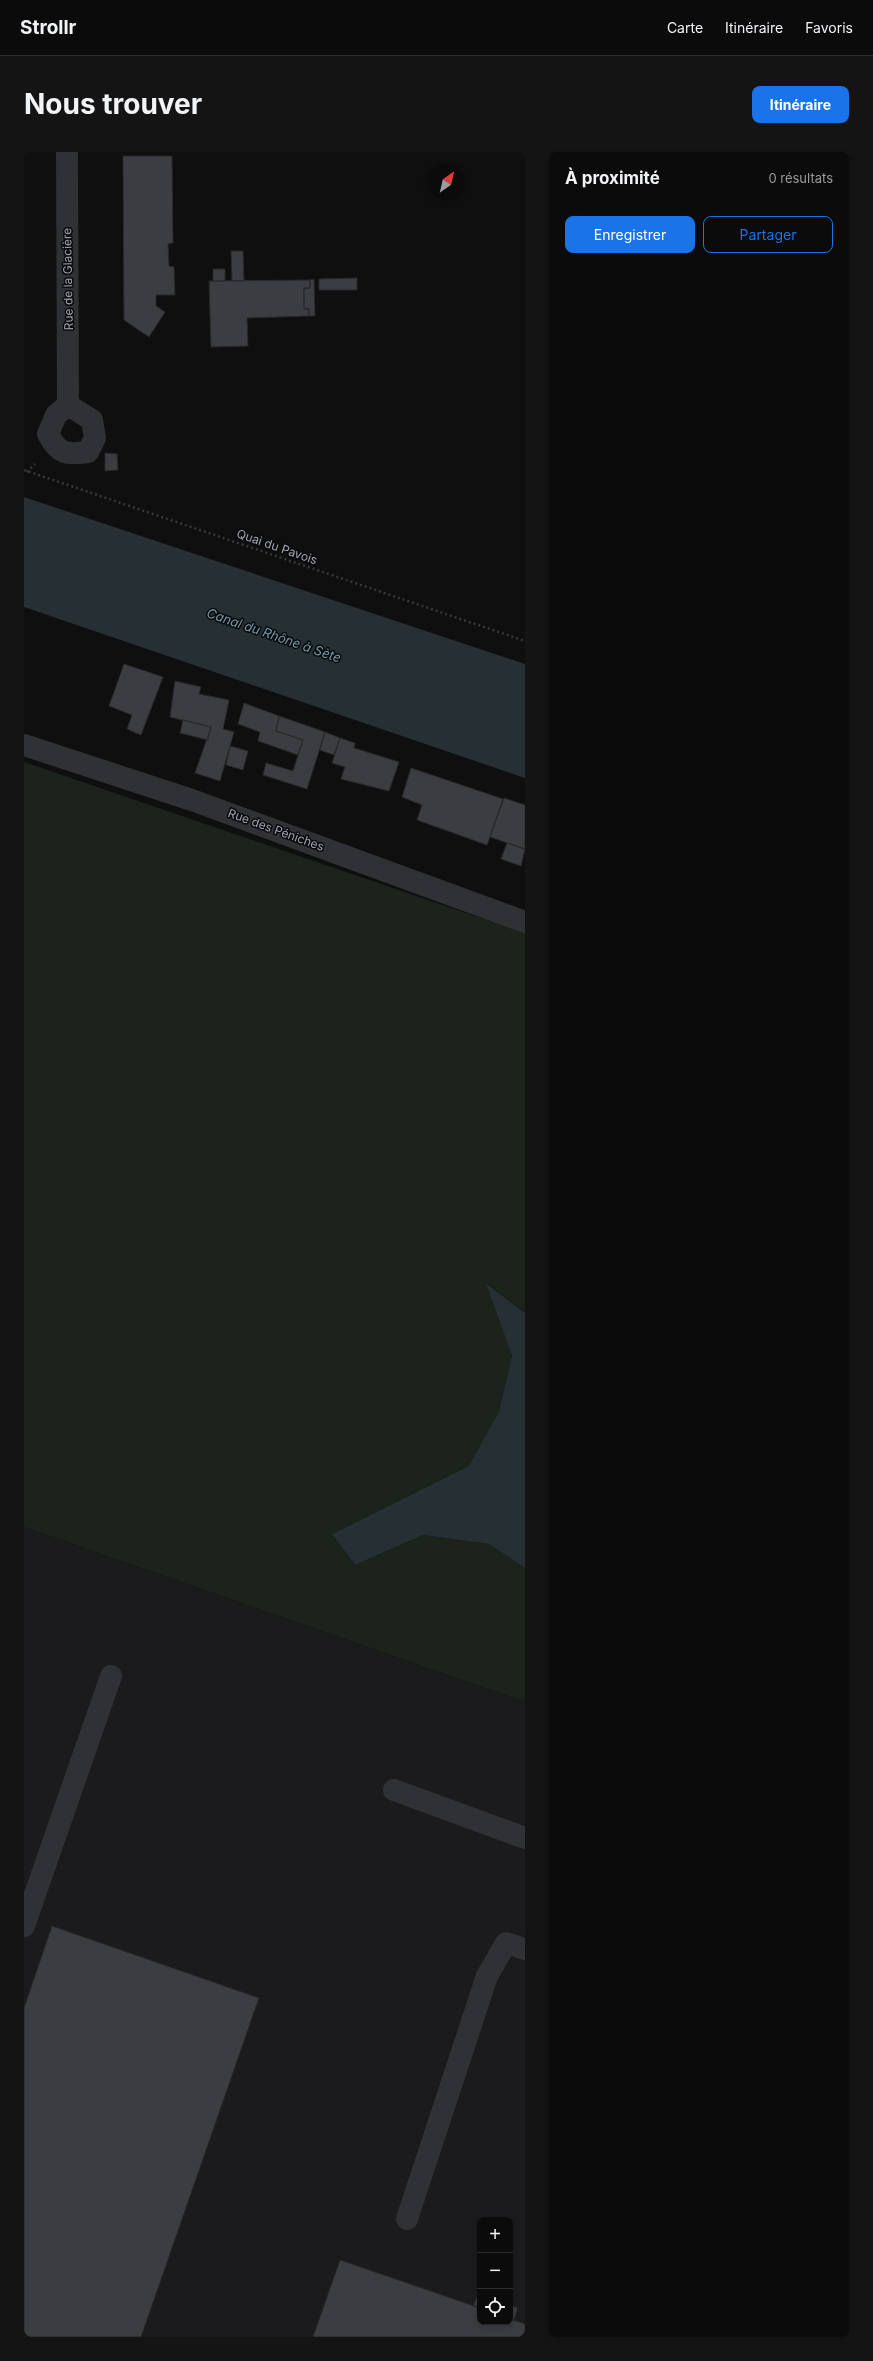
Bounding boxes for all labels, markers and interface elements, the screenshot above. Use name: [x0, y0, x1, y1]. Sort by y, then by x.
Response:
text: Strollr: [20, 16, 76, 39]
text: Carte: [667, 19, 703, 36]
text: Itinéraire: [725, 19, 783, 36]
text: Favoris: [805, 19, 853, 36]
button: Itinéraire: [752, 86, 849, 123]
text: Nous trouver: [24, 87, 202, 121]
north arrow: [429, 164, 465, 200]
text: À proximité: [565, 168, 660, 188]
text: 0 résultats: [768, 170, 833, 186]
button: Enregistrer: [565, 216, 695, 253]
button: Partager: [703, 216, 833, 253]
street label: Rue de la Glacière: [59, 228, 76, 330]
street label: Quai du Pavois: [235, 526, 319, 567]
water label: Canal du Rhône à Sète: [205, 604, 343, 666]
street label: Rue des Péniches: [226, 805, 326, 854]
map controls: [477, 2217, 513, 2325]
button: +: [477, 2217, 513, 2253]
button: −: [477, 2253, 513, 2289]
button: locate: [477, 2289, 513, 2325]

